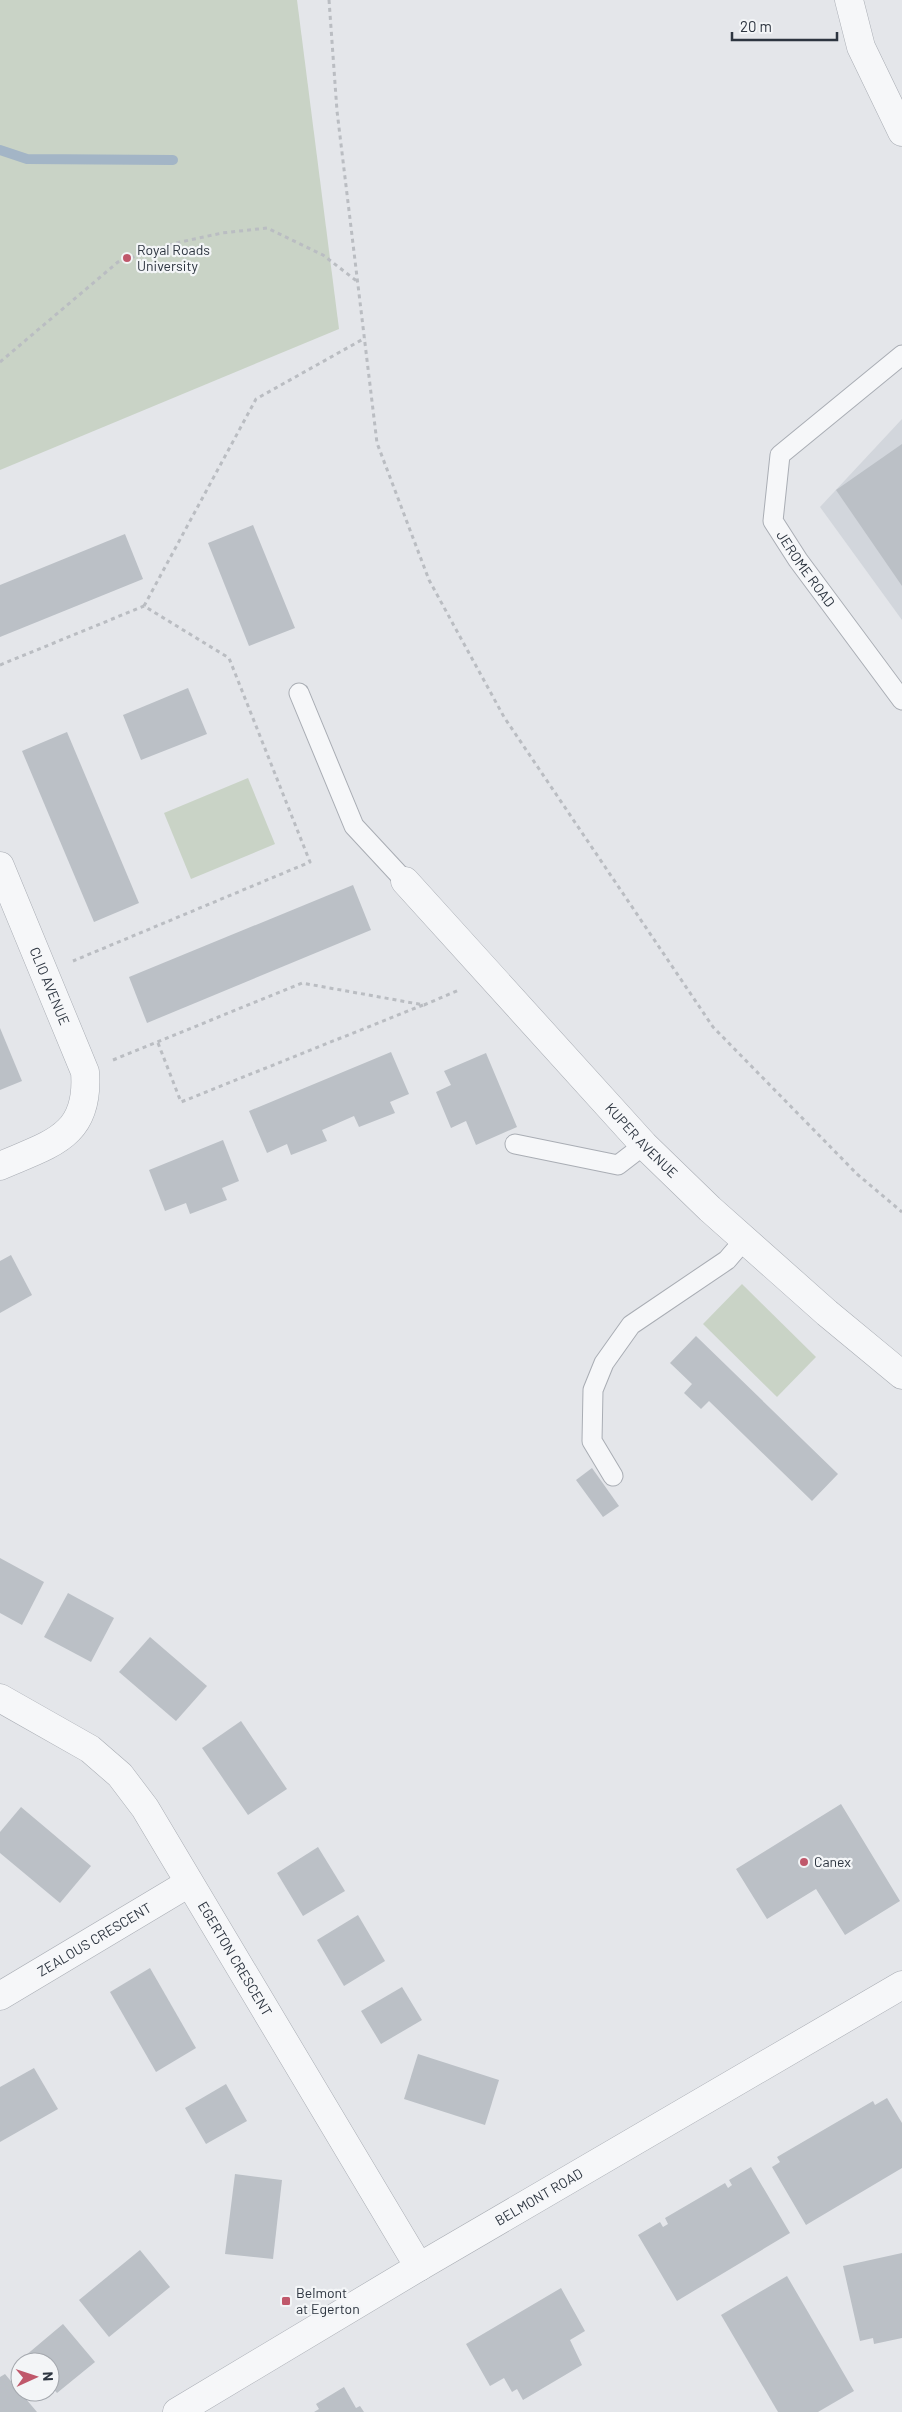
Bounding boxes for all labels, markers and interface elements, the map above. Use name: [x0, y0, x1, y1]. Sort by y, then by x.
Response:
scale bar: [732, 10, 837, 42]
text: 20 m: [740, 17, 772, 35]
place label: Royal Roads University: [137, 241, 210, 274]
marker: Royal Roads University: [121, 252, 133, 264]
street label: JEROME ROAD: [773, 527, 839, 610]
street label: CLIO AVENUE: [26, 944, 74, 1028]
street label: KUPER AVENUE: [602, 1099, 681, 1181]
place label: Canex: [814, 1853, 851, 1870]
marker: Canex: [798, 1856, 810, 1868]
street label: EGERTON CRESCENT: [195, 1898, 276, 2019]
street label: ZEALOUS CRESCENT: [34, 1899, 154, 1980]
street label: BELMONT ROAD: [492, 2164, 586, 2229]
place label: Belmont at Egerton: [296, 2284, 360, 2317]
marker: Belmont at Egerton: [280, 2295, 292, 2307]
north arrow: [10, 2352, 60, 2402]
text: N: [40, 2371, 57, 2381]

